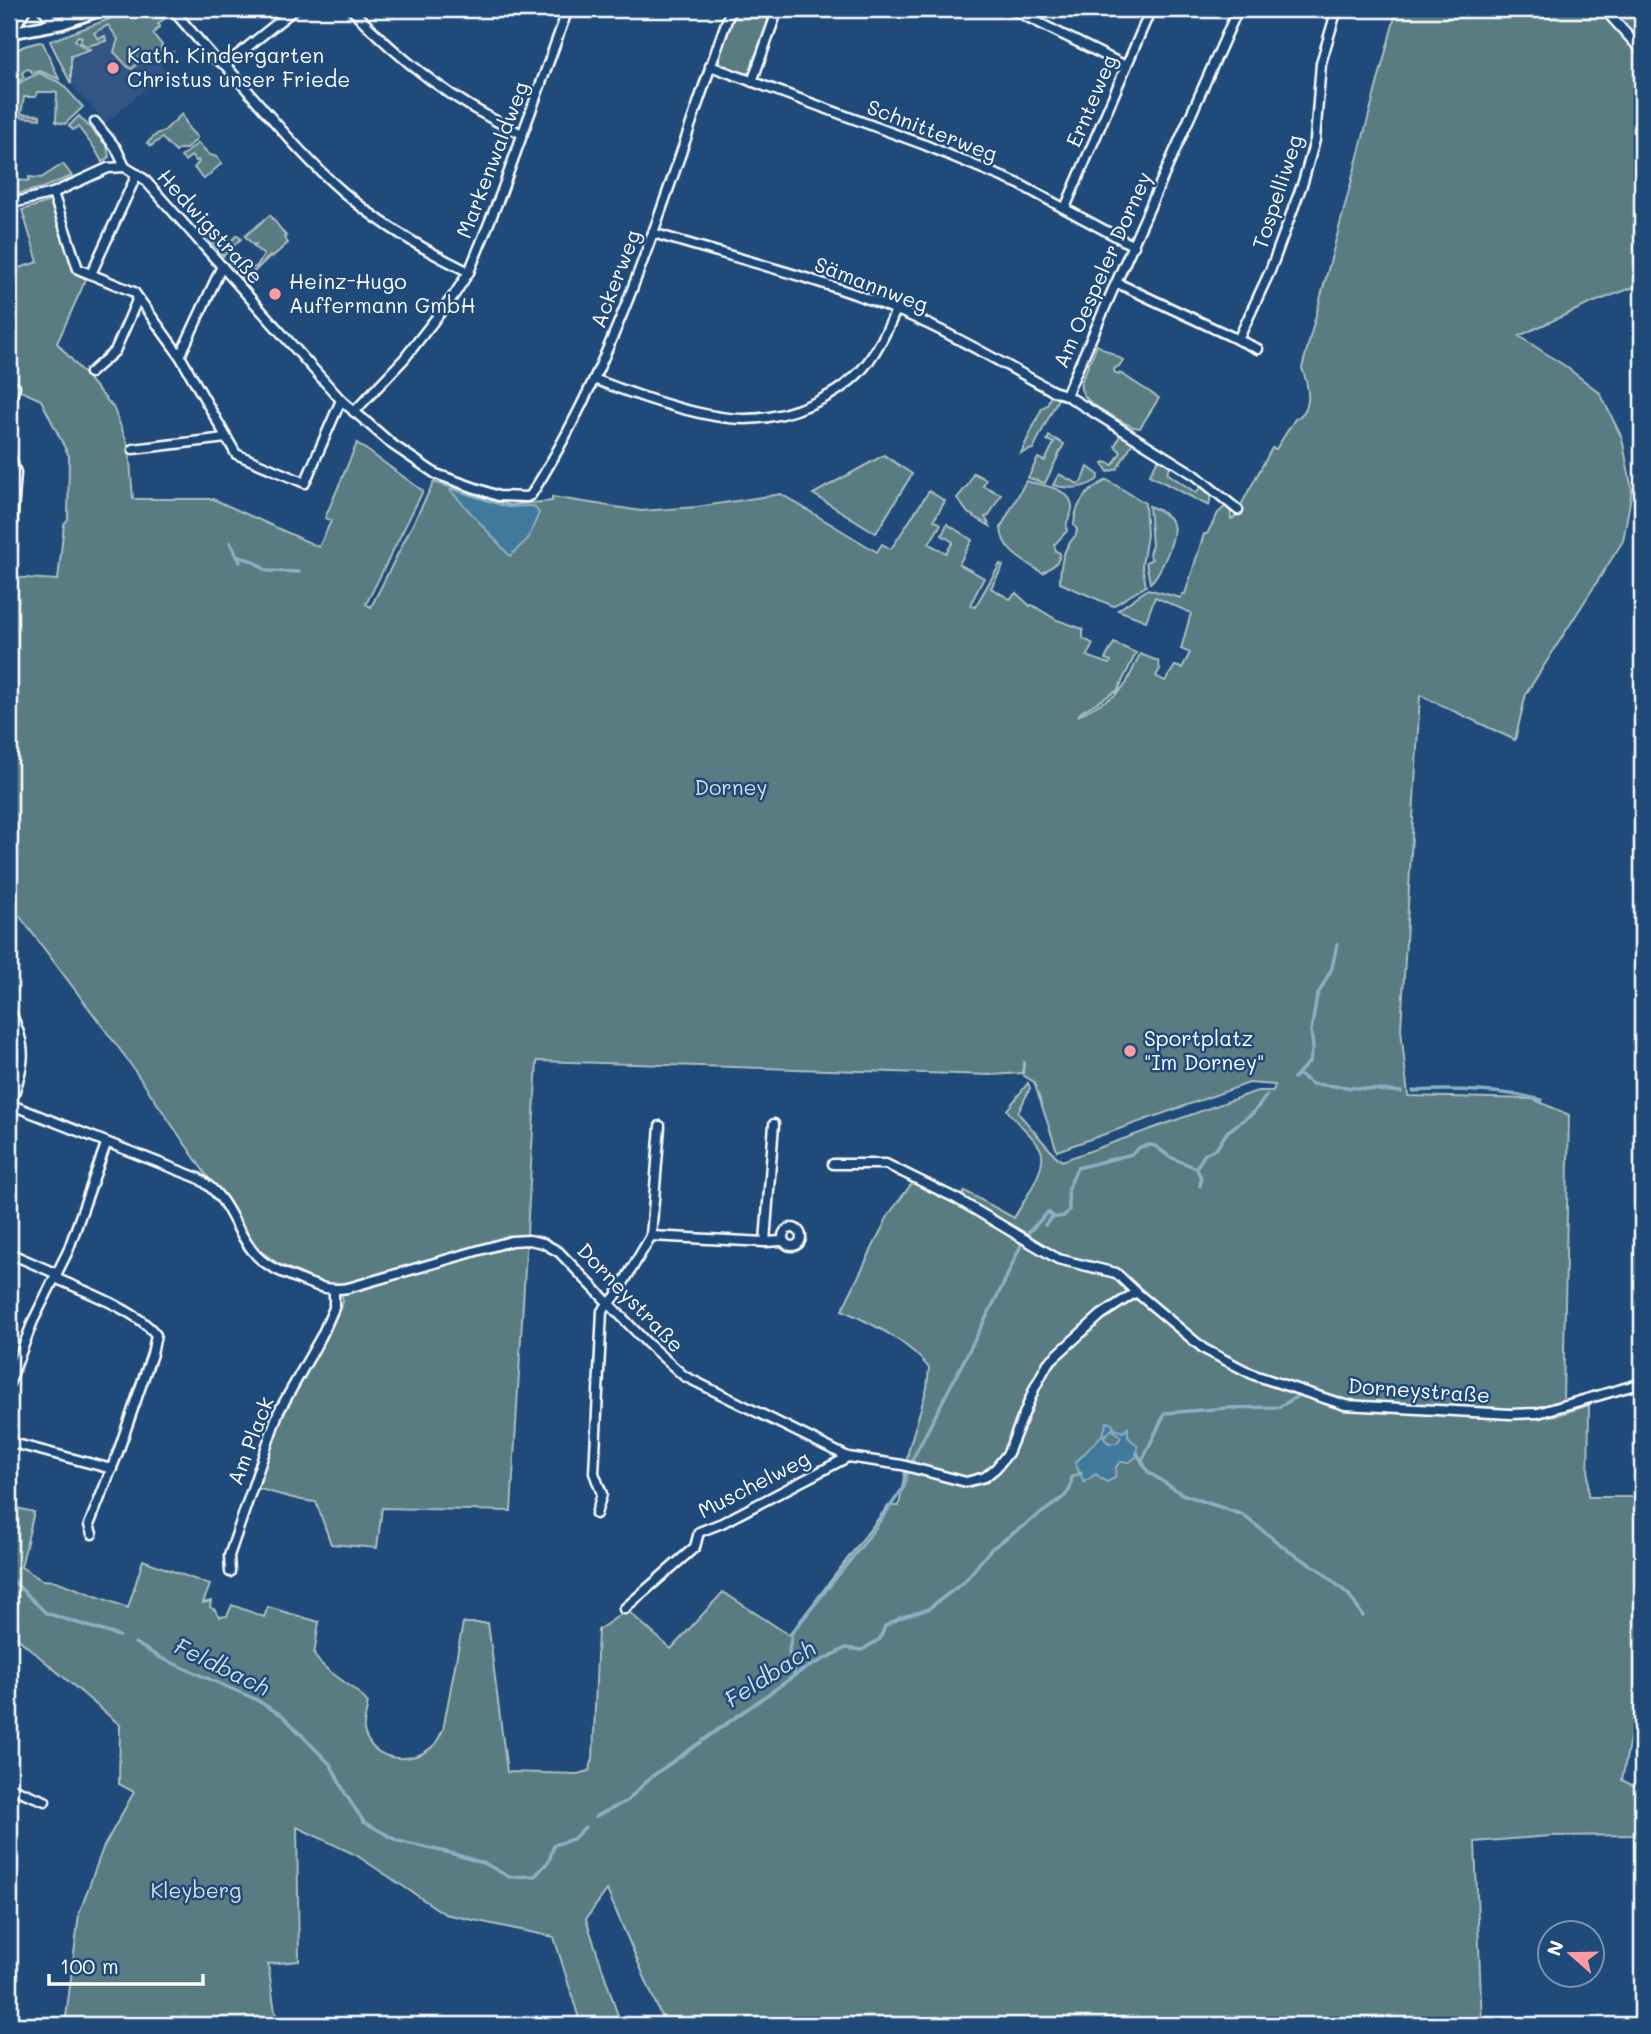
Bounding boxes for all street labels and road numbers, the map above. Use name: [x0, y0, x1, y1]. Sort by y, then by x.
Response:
street label: Ernteweg: [1059, 50, 1122, 151]
street label: Markenwaldweg: [449, 77, 534, 242]
street label: Schnitterweg: [863, 92, 1002, 167]
street label: Tospelliweg: [1245, 131, 1308, 252]
street label: Hedwigstraße: [152, 163, 270, 289]
street label: Am Oespeler Dorney: [1046, 167, 1157, 372]
street label: Ackerweg: [584, 226, 646, 331]
street label: Sämannweg: [811, 250, 932, 318]
street label: Dorneystraße: [572, 1236, 690, 1358]
street label: Dorneystraße: [1347, 1371, 1491, 1408]
street label: Am Plack: [220, 1392, 279, 1489]
street label: Muschelweg: [693, 1444, 814, 1523]

